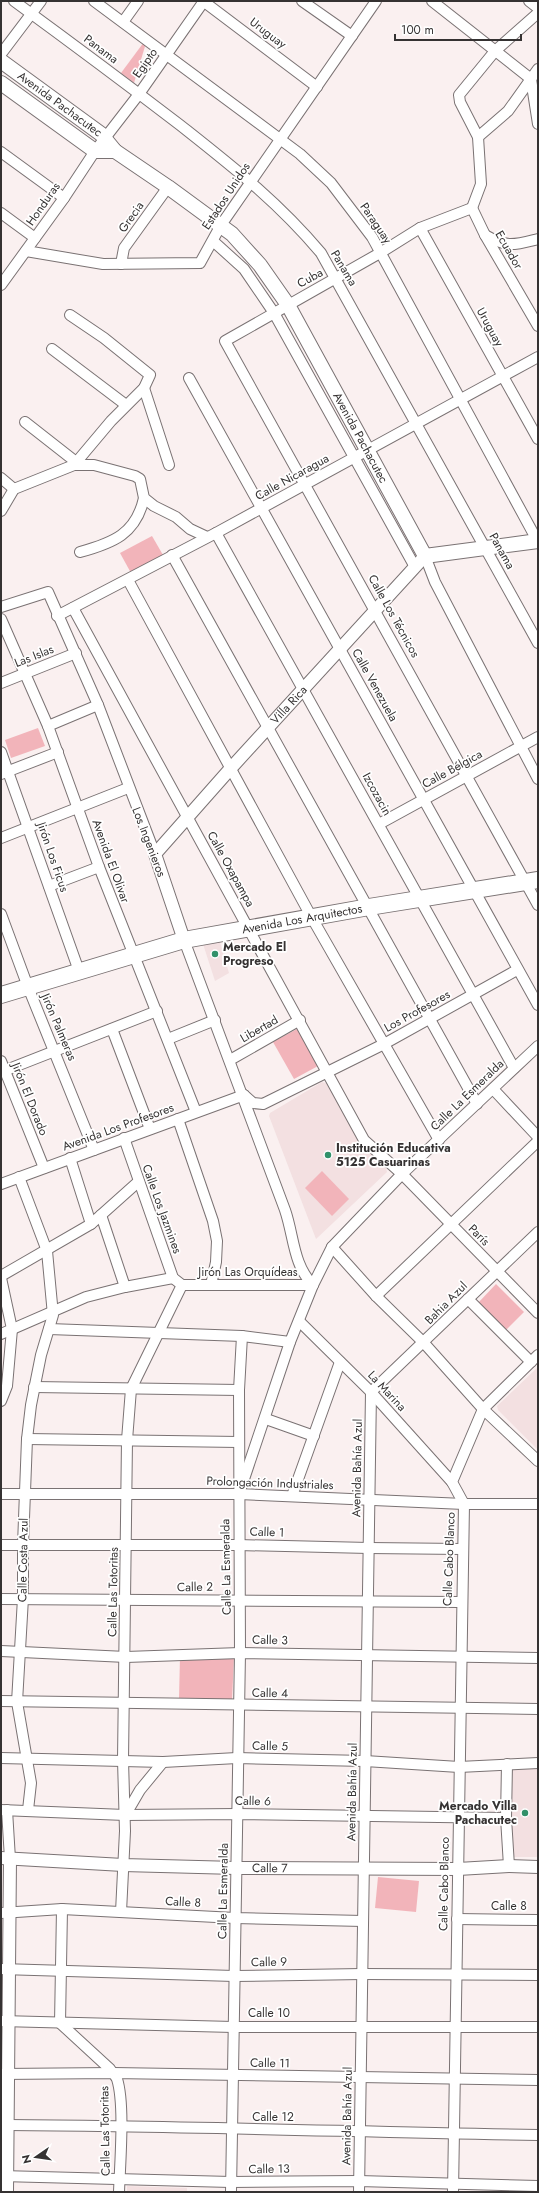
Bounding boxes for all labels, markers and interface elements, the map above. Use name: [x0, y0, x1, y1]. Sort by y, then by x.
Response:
street label: Uruguay: [246, 13, 291, 53]
scale bar: [395, 16, 521, 42]
text: 100 m: [401, 21, 434, 39]
street label: Panama: [80, 30, 122, 68]
street label: Egipto: [128, 44, 162, 82]
street label: Avenida Pachacutec: [14, 67, 106, 141]
street label: Estados Unidos: [197, 159, 255, 233]
street label: Honduras: [21, 179, 65, 229]
street label: Grecia: [114, 198, 148, 236]
street label: Paraguay: [356, 199, 397, 248]
street label: Ecuador: [491, 227, 528, 273]
street label: Panama: [326, 247, 362, 290]
street label: Cuba: [294, 263, 326, 292]
street label: Uruguay: [472, 304, 508, 350]
street label: Avenida Pachacutec: [328, 389, 393, 486]
street label: Calle Nicaragua: [252, 449, 332, 505]
street label: Panama: [485, 529, 519, 573]
street label: Calle Los Técnicos: [364, 571, 424, 661]
street label: Las Islas: [12, 640, 56, 672]
street label: Calle Venezuela: [347, 645, 403, 725]
street label: Villa Rica: [266, 681, 311, 728]
street label: Calle Bélgica: [419, 745, 486, 793]
street label: Izcozacin: [358, 769, 396, 819]
street label: Los Ingenieros: [127, 804, 171, 880]
street label: Avenida El Olivar: [88, 817, 135, 906]
street label: Jirón Los Ficus: [32, 818, 73, 894]
street label: Calle Oxapampa: [203, 828, 259, 910]
street label: Avenida Los Arquitectos: [240, 899, 364, 939]
place label: Mercado El Progreso: [223, 938, 286, 970]
marker: Mercado El Progreso: [210, 949, 220, 959]
street label: Los Profesores: [381, 985, 453, 1037]
street label: Jirón Palmeras: [36, 989, 81, 1064]
street label: Libertad: [237, 1011, 281, 1047]
street label: Calle La Esmeralda: [426, 1055, 508, 1135]
street label: Jirón El Dorado: [6, 1058, 53, 1139]
street label: Avenida Los Profesores: [60, 1098, 176, 1156]
place label: Institución Educativa 5125 Casuarinas: [336, 1139, 451, 1171]
marker: Institución Educativa 5125 Casuarinas: [323, 1150, 333, 1160]
street label: Calle Los Jazmines: [138, 1162, 187, 1256]
street label: París: [464, 1220, 494, 1250]
street label: Jirón Las Orquídeas: [196, 1263, 298, 1281]
street label: Bahia Azul: [420, 1277, 472, 1329]
street label: La Marina: [364, 1367, 411, 1415]
street label: Avenida Bahía Azul: [347, 1419, 367, 1517]
street label: Prolongación Industriales: [206, 1472, 334, 1494]
street label: Calle Cabo Blanco: [438, 1511, 460, 1606]
street label: Calle Costa Azul: [13, 1518, 33, 1602]
street label: Calle La Esmeralda: [216, 1518, 236, 1615]
street label: Calle 1: [249, 1522, 285, 1542]
street label: Calle Las Totoritas: [103, 1547, 123, 1637]
street label: Calle 2: [177, 1578, 213, 1596]
street label: Calle 3: [252, 1631, 289, 1649]
street label: Calle 4: [252, 1684, 288, 1702]
street label: Calle 5: [252, 1737, 288, 1755]
street label: Avenida Bahía Azul: [342, 1743, 362, 1841]
street label: Calle 6: [235, 1792, 271, 1810]
place label: Mercado Villa Pachacutec: [439, 1797, 517, 1829]
marker: Mercado Villa Pachacutec: [520, 1808, 530, 1818]
street label: Calle Cabo Blanco: [434, 1836, 454, 1931]
street label: Calle La Esmeralda: [213, 1842, 233, 1939]
street label: Calle 7: [252, 1859, 288, 1877]
street label: Calle 8: [165, 1892, 201, 1912]
street label: Calle 8: [491, 1897, 527, 1915]
street label: Calle 9: [251, 1953, 287, 1971]
street label: Calle 10: [248, 2004, 290, 2022]
street label: Calle 11: [250, 2054, 290, 2072]
street label: Avenida Bahía Azul: [337, 2067, 357, 2165]
street label: Calle Las Totoritas: [95, 2086, 115, 2176]
street label: Calle 12: [252, 2108, 294, 2126]
north arrow: [16, 2137, 56, 2177]
text: N: [17, 2153, 35, 2165]
street label: Calle 13: [248, 2160, 290, 2178]

